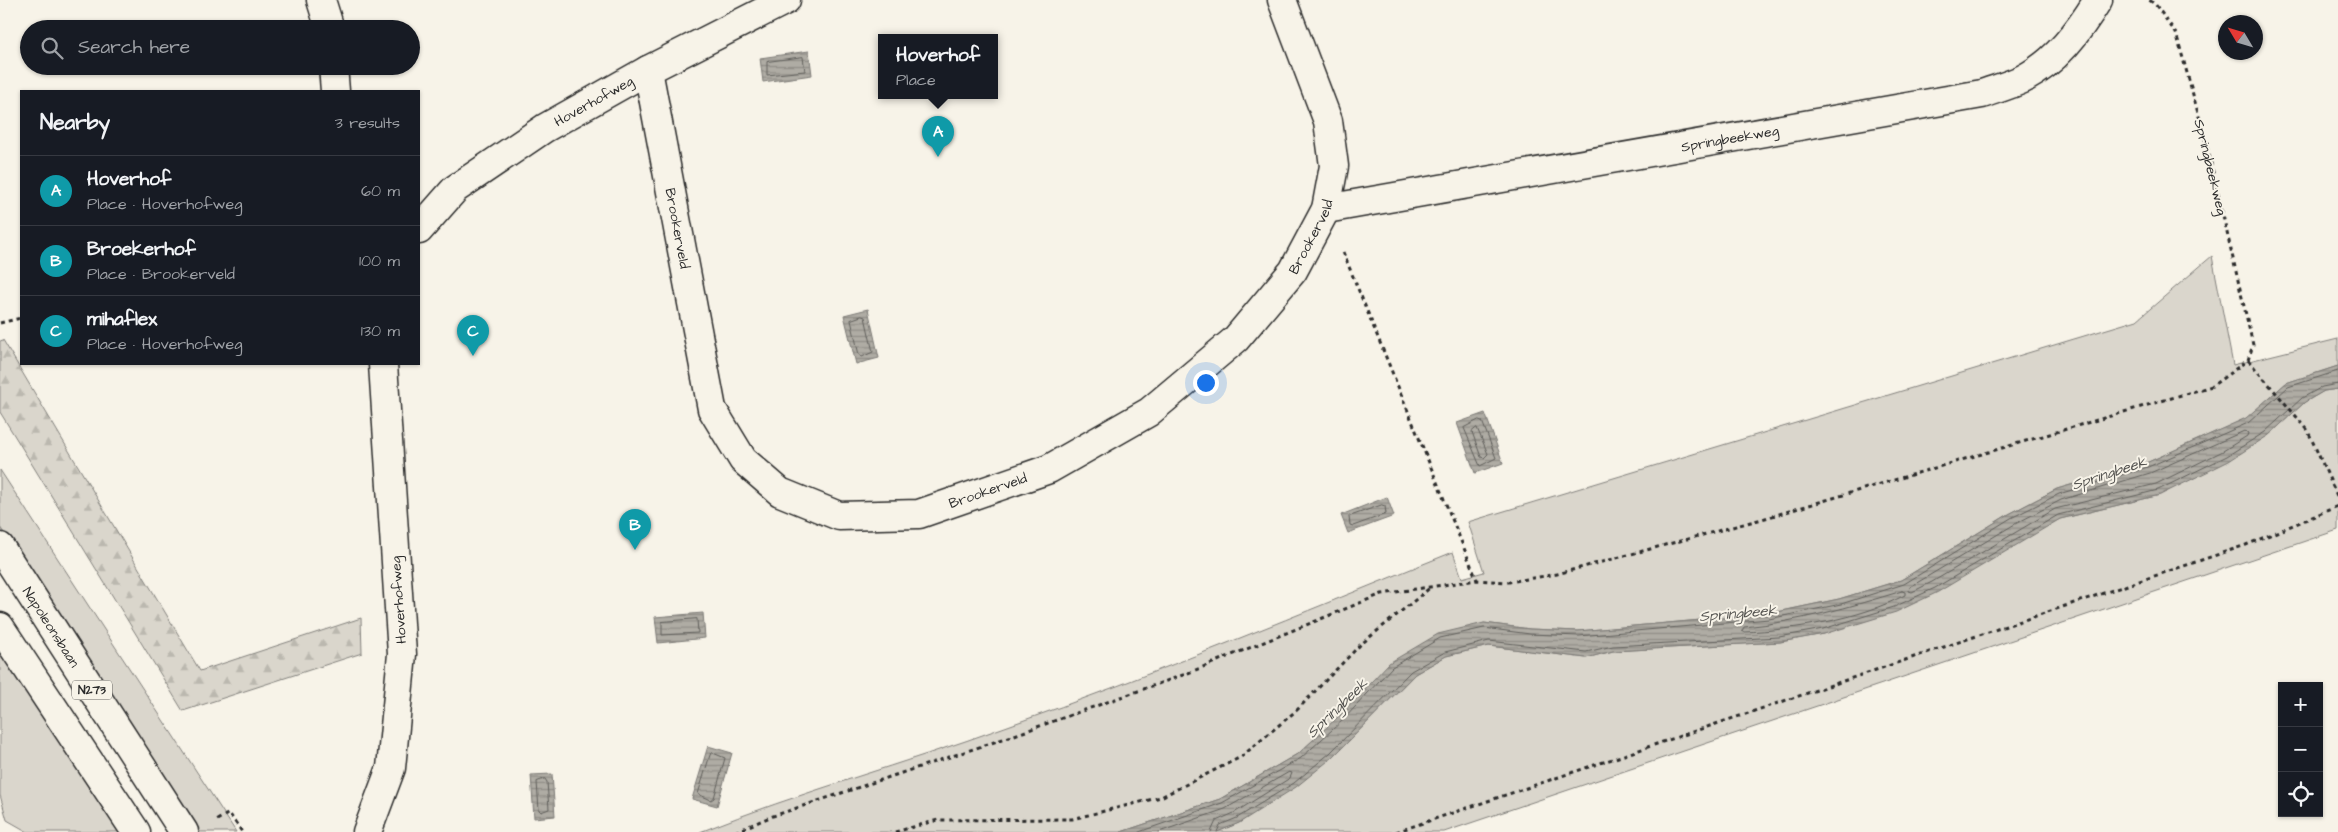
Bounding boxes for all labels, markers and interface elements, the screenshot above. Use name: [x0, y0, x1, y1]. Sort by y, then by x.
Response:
north arrow: [2218, 15, 2263, 60]
search box: [20, 20, 420, 75]
icon: search: [38, 34, 66, 62]
text: Search here: [78, 34, 190, 61]
popup: [878, 34, 998, 99]
text: Hoverhof: [896, 42, 980, 69]
text: Place: [896, 69, 936, 91]
street label: Hoverhofweg: [551, 71, 637, 132]
text: Nearby: [40, 108, 110, 137]
text: 3 results: [335, 112, 400, 134]
pin: A: [922, 116, 954, 157]
street label: Springbeekweg: [2188, 117, 2232, 217]
street label: Springbeekweg: [1680, 121, 1780, 158]
text: Hoverhof: [87, 166, 171, 193]
text: A: [51, 180, 61, 202]
text: 60 m: [361, 180, 400, 202]
street label: Brookerveld: [659, 186, 694, 270]
text: Place · Hoverhofweg: [87, 193, 242, 215]
street label: Brookerveld: [1284, 198, 1339, 278]
text: Broekerhof: [87, 236, 196, 263]
text: B: [50, 250, 62, 272]
text: 100 m: [359, 250, 400, 272]
text: Place · Brookerveld: [87, 263, 235, 285]
text: mihaflex: [87, 306, 157, 333]
pin: C: [457, 315, 489, 356]
text: C: [50, 320, 62, 342]
text: 130 m: [361, 320, 400, 342]
text: Place · Hoverhofweg: [87, 333, 242, 355]
your location: [1193, 370, 1219, 396]
water label: Springbeek: [2069, 451, 2150, 496]
street label: Brookerveld: [946, 468, 1030, 514]
pin: B: [619, 509, 651, 550]
street label: Hoverhofweg: [386, 555, 412, 645]
street label: Napoleonsbaan: [17, 583, 84, 672]
water label: Springbeek: [1698, 600, 1778, 628]
water label: Springbeek: [1302, 673, 1374, 744]
road number: N273: [72, 680, 112, 700]
map controls: [2278, 682, 2323, 817]
button: +: [2278, 682, 2323, 727]
button: −: [2278, 727, 2323, 772]
button: locate: [2278, 772, 2323, 817]

